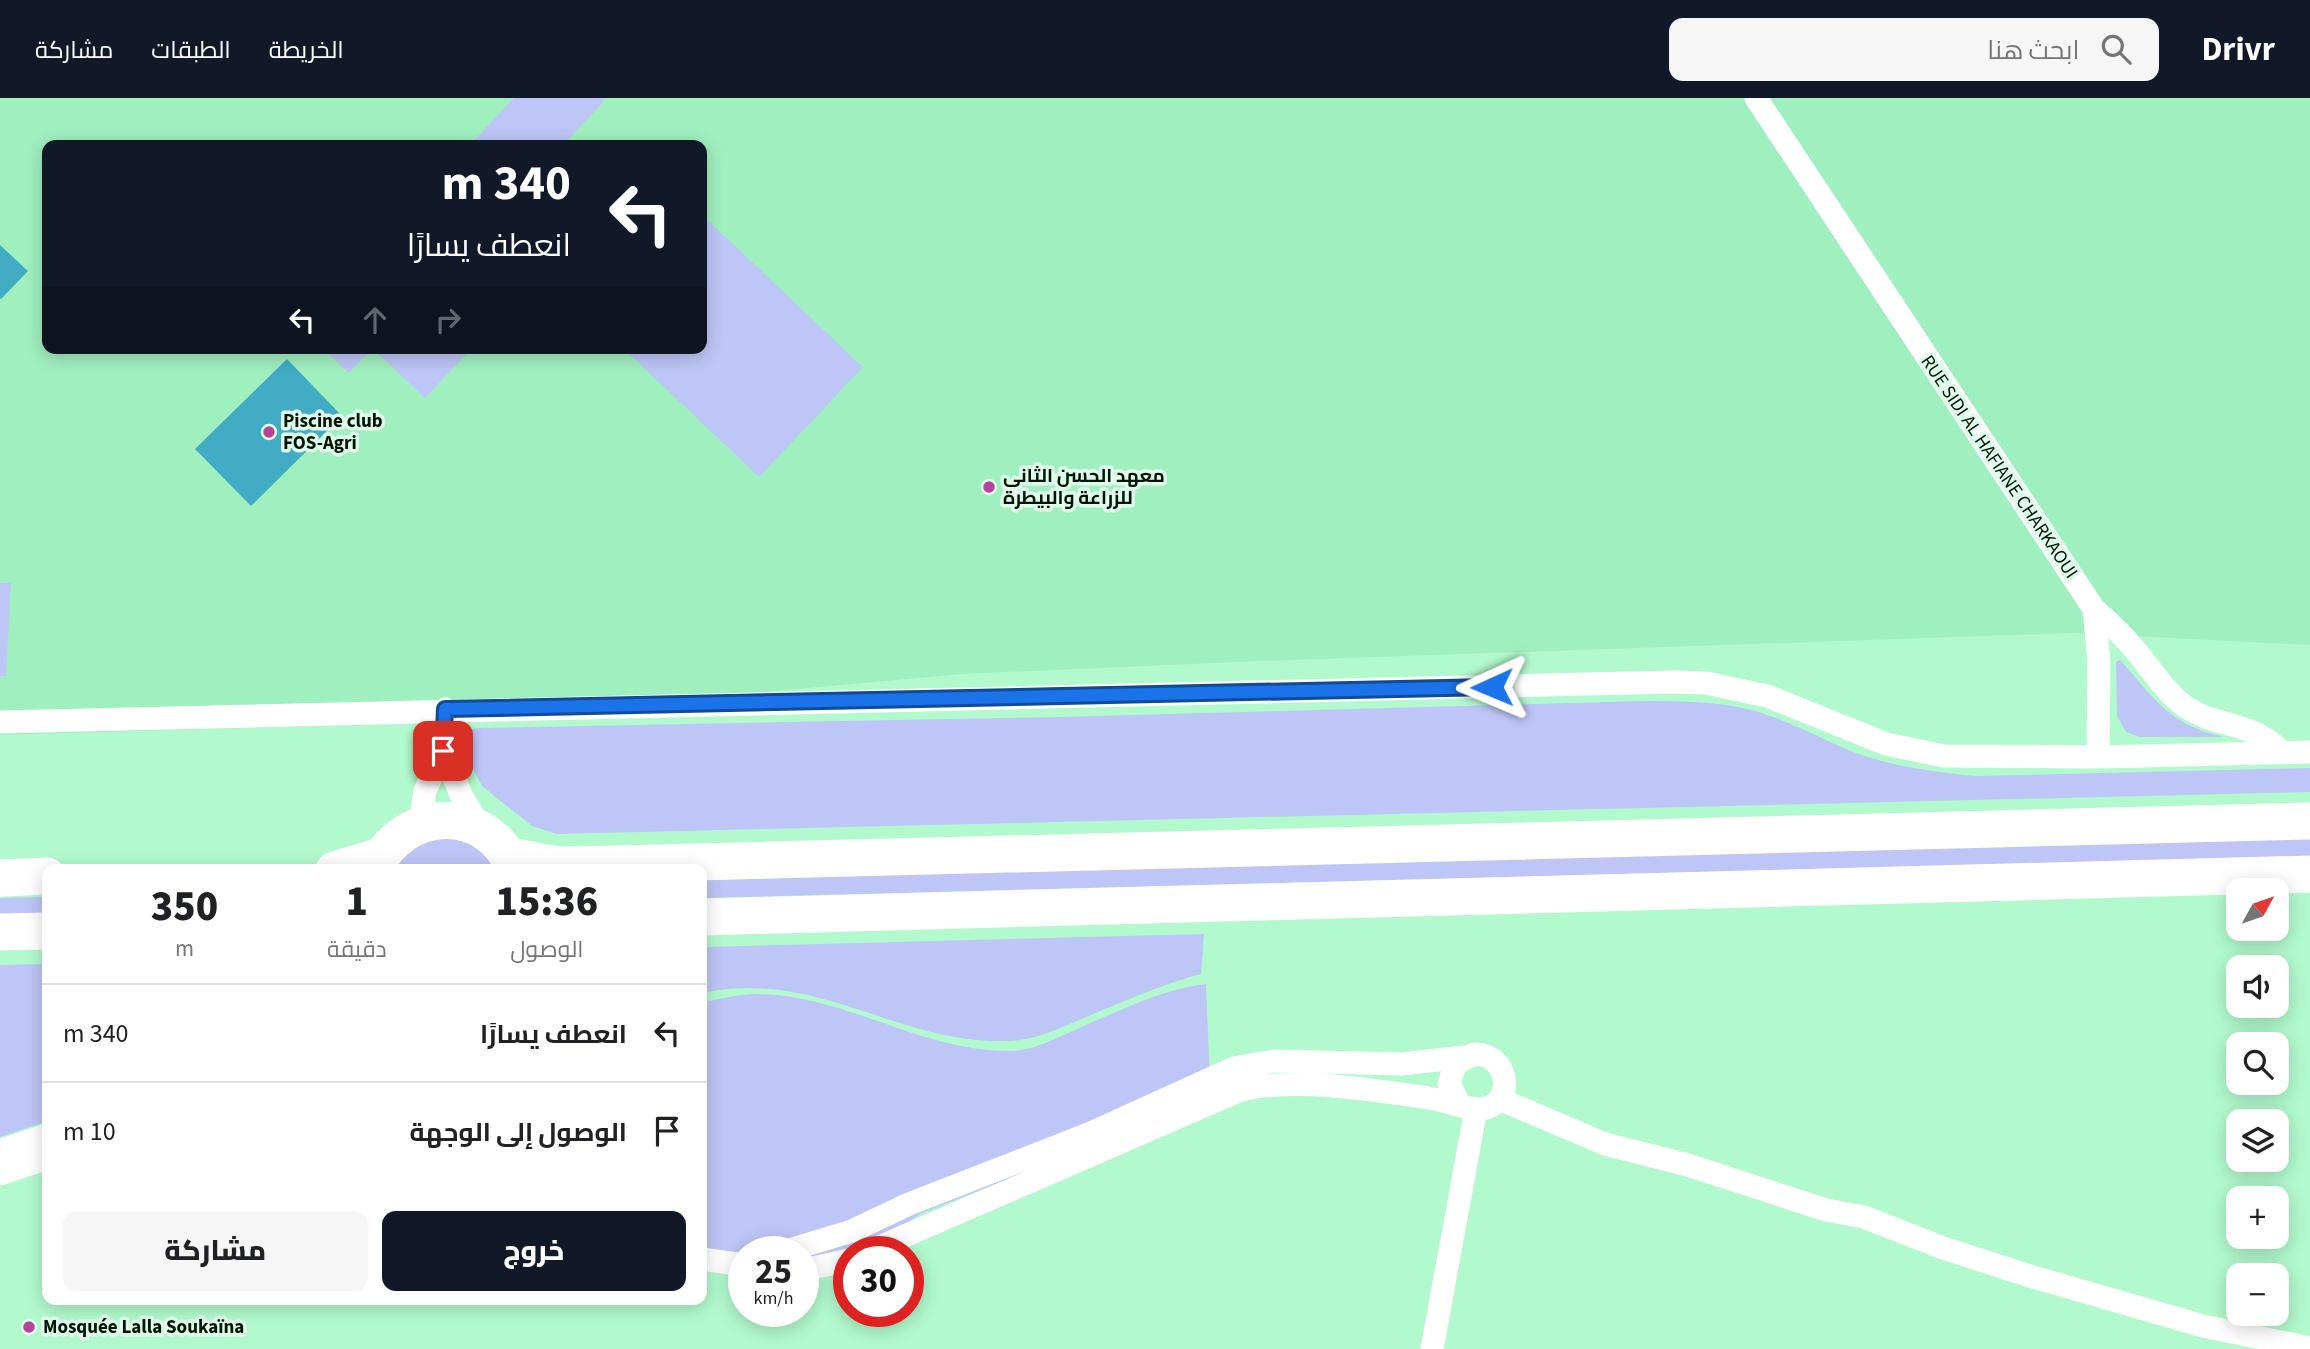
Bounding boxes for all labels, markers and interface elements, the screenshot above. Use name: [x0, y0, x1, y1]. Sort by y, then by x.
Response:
search box: [1669, 18, 2159, 81]
text: Drivr: [2201, 26, 2275, 73]
icon: search: [2097, 30, 2135, 68]
text: ابحث هنا: [1987, 32, 2079, 69]
text: مشاركة: [35, 33, 113, 68]
text: الطبقات: [151, 33, 231, 68]
text: الخريطة: [269, 33, 344, 68]
text: 340 m: [442, 149, 571, 219]
icon: left: [595, 168, 686, 259]
text: انعطف يسارًا: [407, 223, 571, 269]
icon: left: [283, 301, 321, 339]
icon: ahead: [356, 301, 394, 339]
icon: right: [429, 301, 467, 339]
street label: RUE SIDI AL HAFIANE CHARKAOUI: [1914, 350, 2084, 584]
place label: Piscine club FOS-Agri: [283, 408, 383, 457]
marker: Piscine club FOS-Agri: [261, 424, 277, 440]
place label: معهد الحسن الثاني للزراعة والبيطرة: [1003, 463, 1165, 512]
marker: معهد الحسن الثاني للزراعة والبيطرة: [981, 479, 997, 495]
position arrow: [1455, 650, 1529, 724]
pin: [413, 721, 473, 781]
icon: arrive: [424, 732, 462, 770]
text: 1: [346, 872, 368, 932]
text: 15:36: [495, 872, 598, 932]
text: 350: [151, 877, 218, 937]
north arrow: [2226, 878, 2289, 942]
map controls: [2226, 878, 2289, 1326]
text: m: [175, 932, 194, 965]
text: دقيقة: [327, 933, 387, 966]
text: الوصول: [510, 933, 583, 966]
button: sound: [2226, 955, 2289, 1018]
icon: left: [648, 1014, 686, 1052]
text: 340 m: [63, 1015, 129, 1052]
text: انعطف يسارًا: [480, 1016, 627, 1053]
button: search: [2226, 1032, 2289, 1095]
button: layers: [2226, 1109, 2289, 1172]
icon: arrive: [648, 1112, 686, 1150]
text: 10 m: [63, 1113, 116, 1150]
text: الوصول إلى الوجهة: [409, 1114, 627, 1151]
button: +: [2226, 1186, 2289, 1249]
button: مشاركة: [63, 1211, 368, 1291]
button: خروج: [382, 1211, 686, 1291]
speed limit sign: 30: [833, 1236, 924, 1327]
text: 25: [755, 1247, 792, 1297]
button: −: [2226, 1263, 2289, 1326]
text: km/h: [754, 1286, 793, 1311]
place label: Mosquée Lalla Soukaïna: [43, 1314, 244, 1341]
marker: Mosquée Lalla Soukaïna: [21, 1319, 37, 1335]

